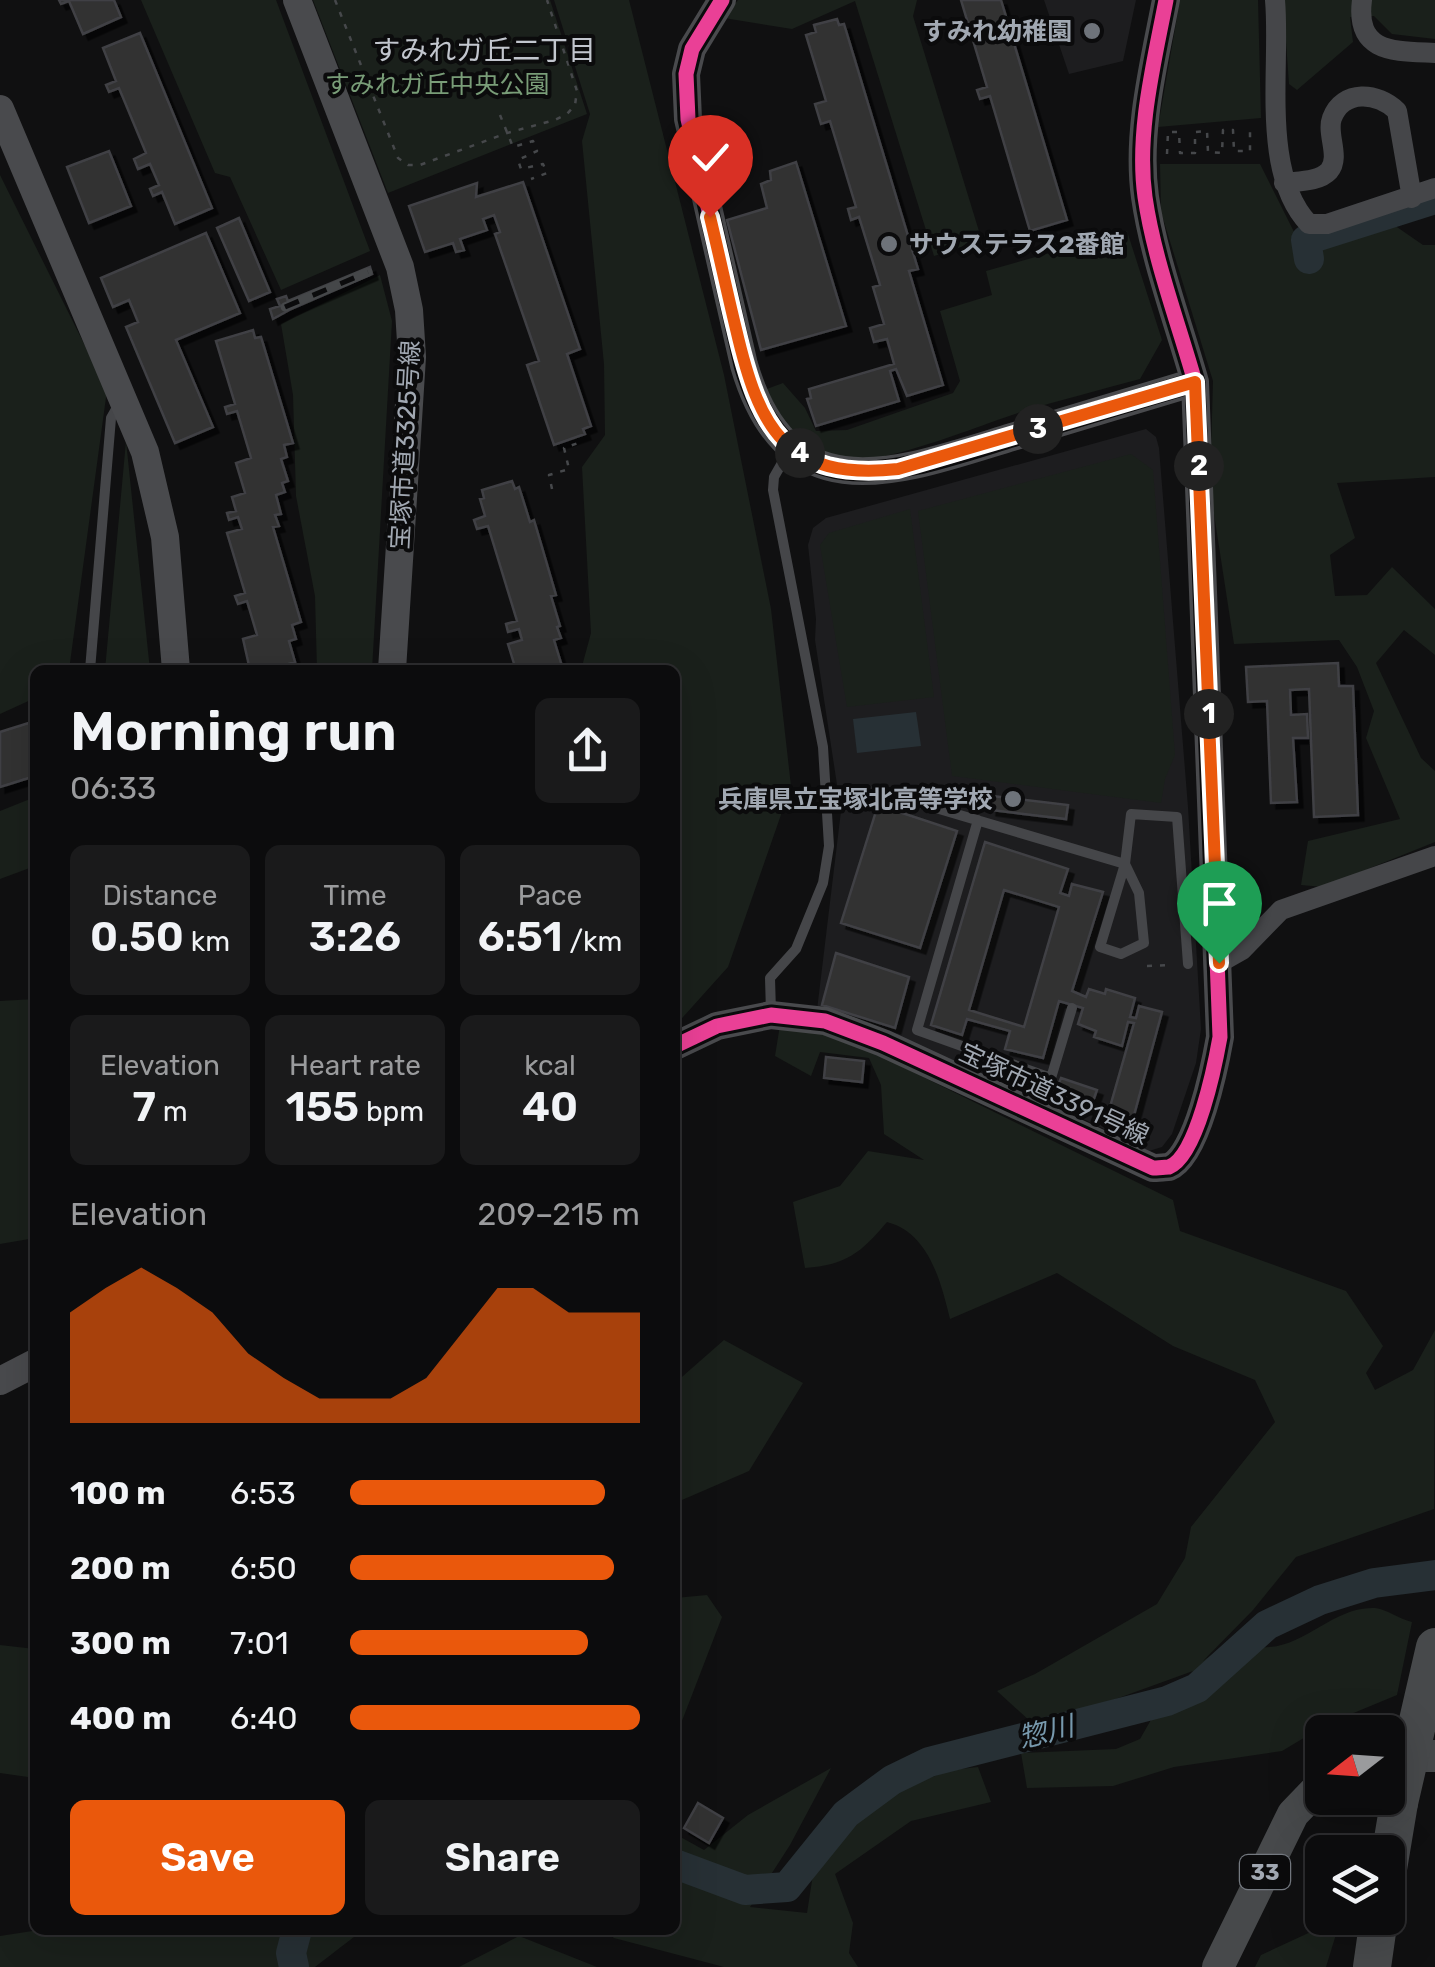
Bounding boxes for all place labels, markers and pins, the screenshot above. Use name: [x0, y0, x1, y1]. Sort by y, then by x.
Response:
place label: すみれ幼稚園: [922, 17, 1072, 46]
marker: すみれ幼稚園: [1081, 20, 1103, 42]
pin: [668, 115, 753, 218]
place label: サウステラス2番館: [909, 230, 1125, 259]
marker: サウステラス2番館: [878, 233, 900, 255]
pin: 3: [1013, 404, 1063, 454]
pin: 4: [775, 428, 825, 478]
pin: 2: [1174, 441, 1224, 491]
pin: 1: [1184, 689, 1234, 739]
place label: 兵庫県立宝塚北高等学校: [718, 785, 993, 814]
marker: 兵庫県立宝塚北高等学校: [1002, 788, 1024, 810]
pin: [1177, 861, 1262, 964]

